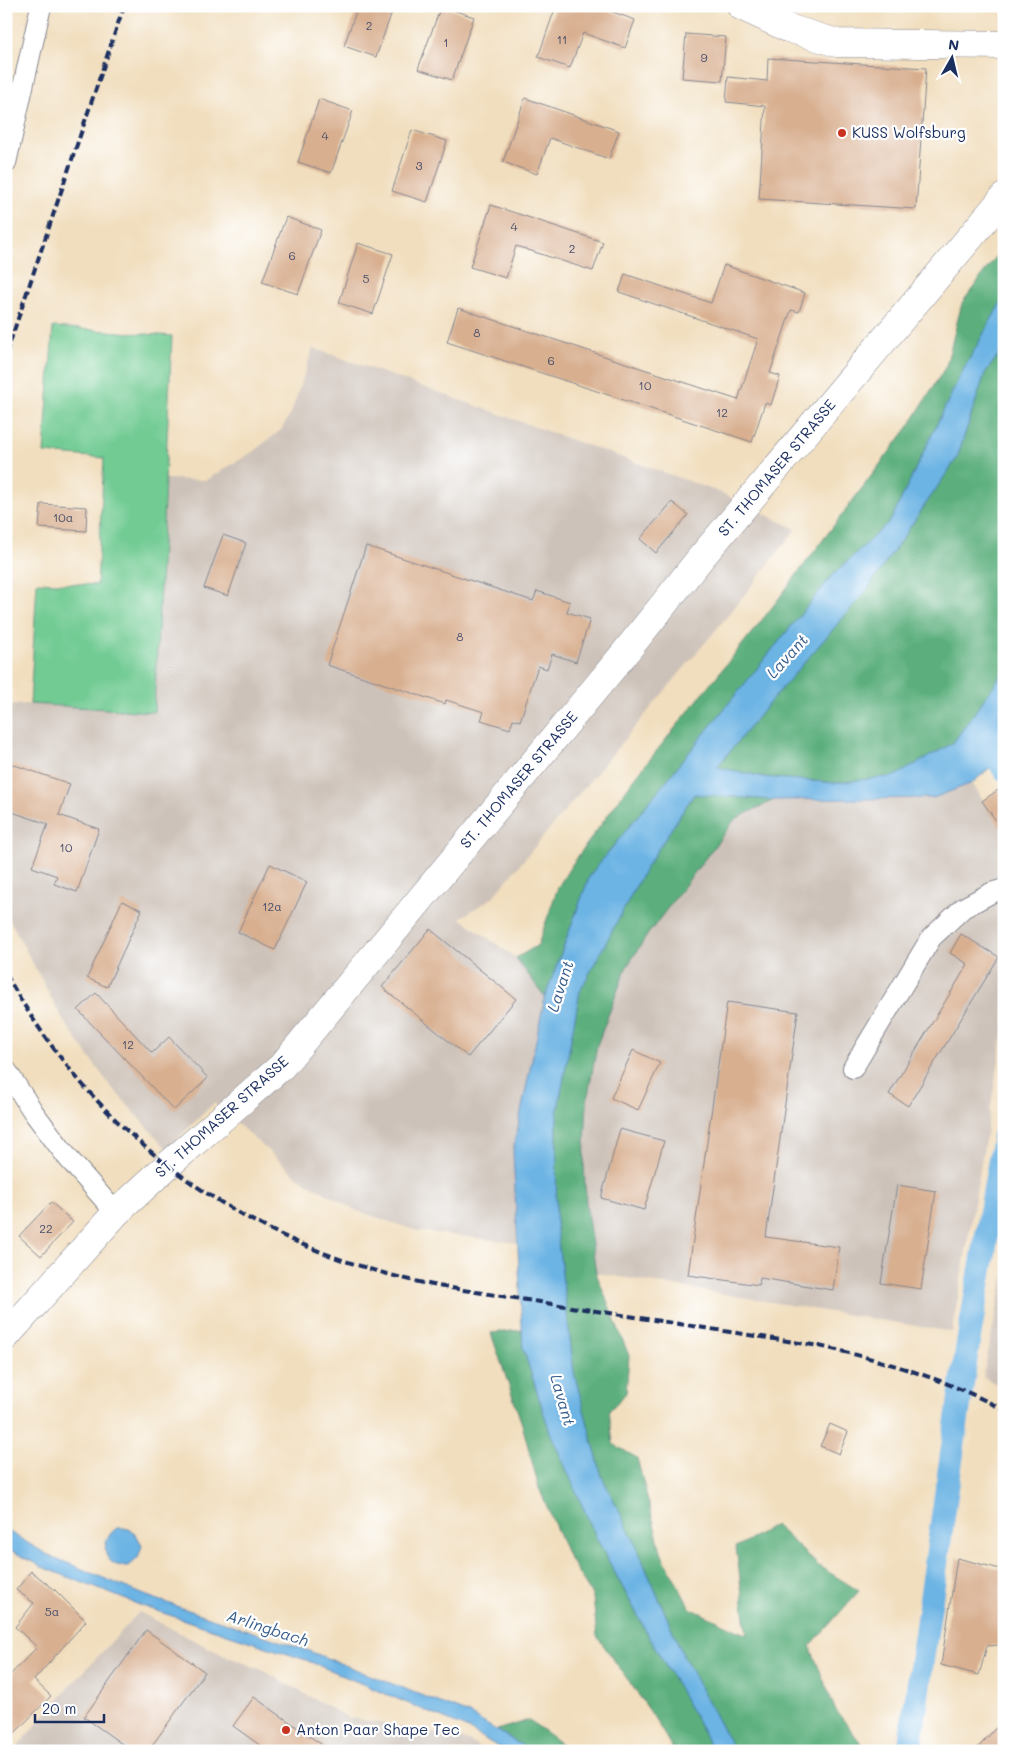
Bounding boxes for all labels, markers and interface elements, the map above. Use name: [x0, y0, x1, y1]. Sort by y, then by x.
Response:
house number: 2: [366, 17, 372, 33]
house number: 11: [557, 31, 567, 47]
north arrow: [928, 32, 978, 82]
house number: 1: [443, 34, 449, 50]
text: N: [947, 34, 960, 55]
house number: 9: [700, 49, 708, 65]
place label: KUSS Wolfsburg: [852, 122, 966, 142]
house number: 4: [321, 127, 329, 143]
marker: KUSS Wolfsburg: [836, 127, 848, 139]
house number: 3: [415, 157, 423, 173]
house number: 4: [510, 218, 518, 234]
house number: 2: [569, 240, 575, 256]
house number: 6: [288, 247, 296, 263]
house number: 5: [363, 270, 370, 286]
house number: 8: [473, 324, 481, 340]
house number: 6: [547, 352, 555, 368]
house number: 10: [639, 377, 652, 393]
street label: ST. THOMASER STRASSE: [713, 394, 840, 540]
house number: 12: [716, 404, 728, 420]
house number: 10a: [53, 509, 73, 525]
house number: 8: [456, 628, 464, 644]
water label: Lavant: [761, 629, 812, 682]
street label: ST. THOMASER STRASSE: [455, 706, 582, 852]
house number: 10: [60, 839, 73, 855]
house number: 12a: [262, 898, 282, 914]
water label: Lavant: [541, 958, 578, 1014]
house number: 12: [122, 1036, 134, 1052]
street label: ST. THOMASER STRASSE: [150, 1051, 293, 1182]
house number: 22: [39, 1220, 53, 1236]
water label: Lavant: [546, 1372, 581, 1428]
house number: 5a: [45, 1603, 59, 1619]
water label: Arlingbach: [225, 1604, 312, 1651]
scale bar: [35, 1692, 104, 1724]
text: 20 m: [42, 1698, 76, 1718]
place label: Anton Paar Shape Tec: [296, 1719, 460, 1739]
marker: Anton Paar Shape Tec: [280, 1724, 292, 1736]

